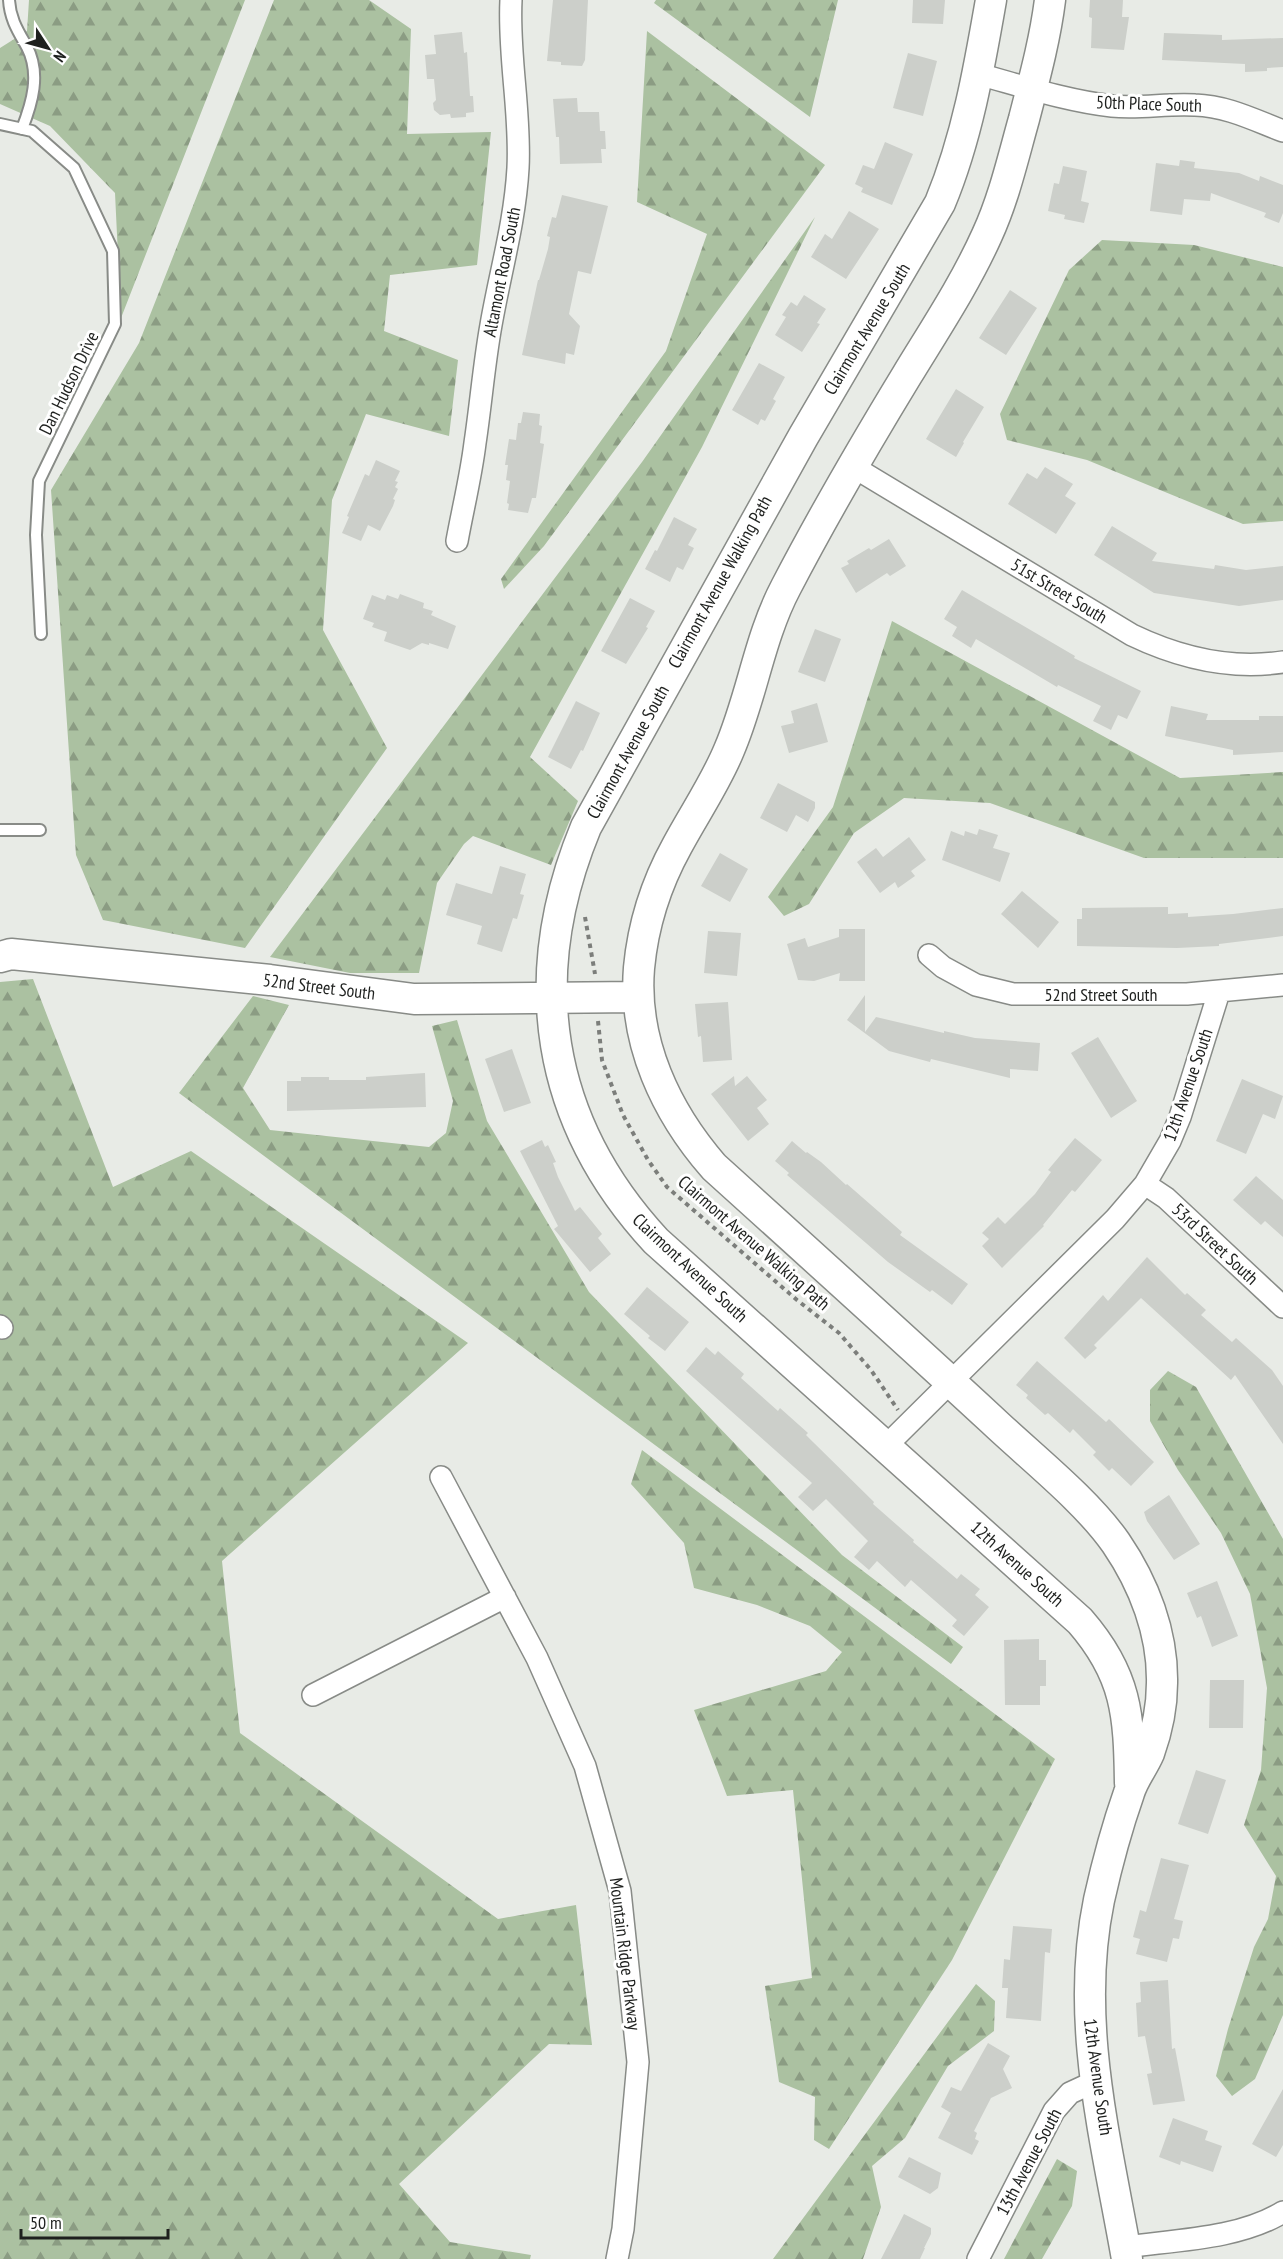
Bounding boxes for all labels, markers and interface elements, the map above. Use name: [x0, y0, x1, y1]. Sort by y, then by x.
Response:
north arrow: [18, 18, 78, 78]
text: N: [50, 47, 71, 66]
street label: 50th Place South: [1096, 90, 1202, 117]
street label: Altamont Road South: [478, 205, 525, 339]
street label: Clairmont Avenue South: [818, 259, 915, 399]
street label: Dan Hudson Drive: [34, 327, 103, 438]
street label: Clairmont Avenue Walking Path: [662, 491, 777, 672]
street label: 51st Street South: [1007, 553, 1112, 628]
street label: Clairmont Avenue South: [581, 681, 674, 823]
street label: 52nd Street South: [262, 968, 377, 1005]
street label: 52nd Street South: [1045, 983, 1157, 1006]
street label: 12th Avenue South: [1157, 1025, 1218, 1144]
street label: Clairmont Avenue Walking Path: [674, 1170, 835, 1315]
street label: 53rd Street South: [1167, 1198, 1263, 1290]
street label: Clairmont Avenue South: [628, 1208, 753, 1327]
street label: 12th Avenue South: [966, 1516, 1069, 1612]
street label: Mountain Ridge Parkway: [605, 1876, 646, 2032]
street label: 12th Avenue South: [1079, 2017, 1118, 2137]
street label: 13th Avenue South: [991, 2104, 1066, 2219]
scale bar: [21, 2202, 168, 2240]
text: 50 m: [30, 2211, 62, 2234]

